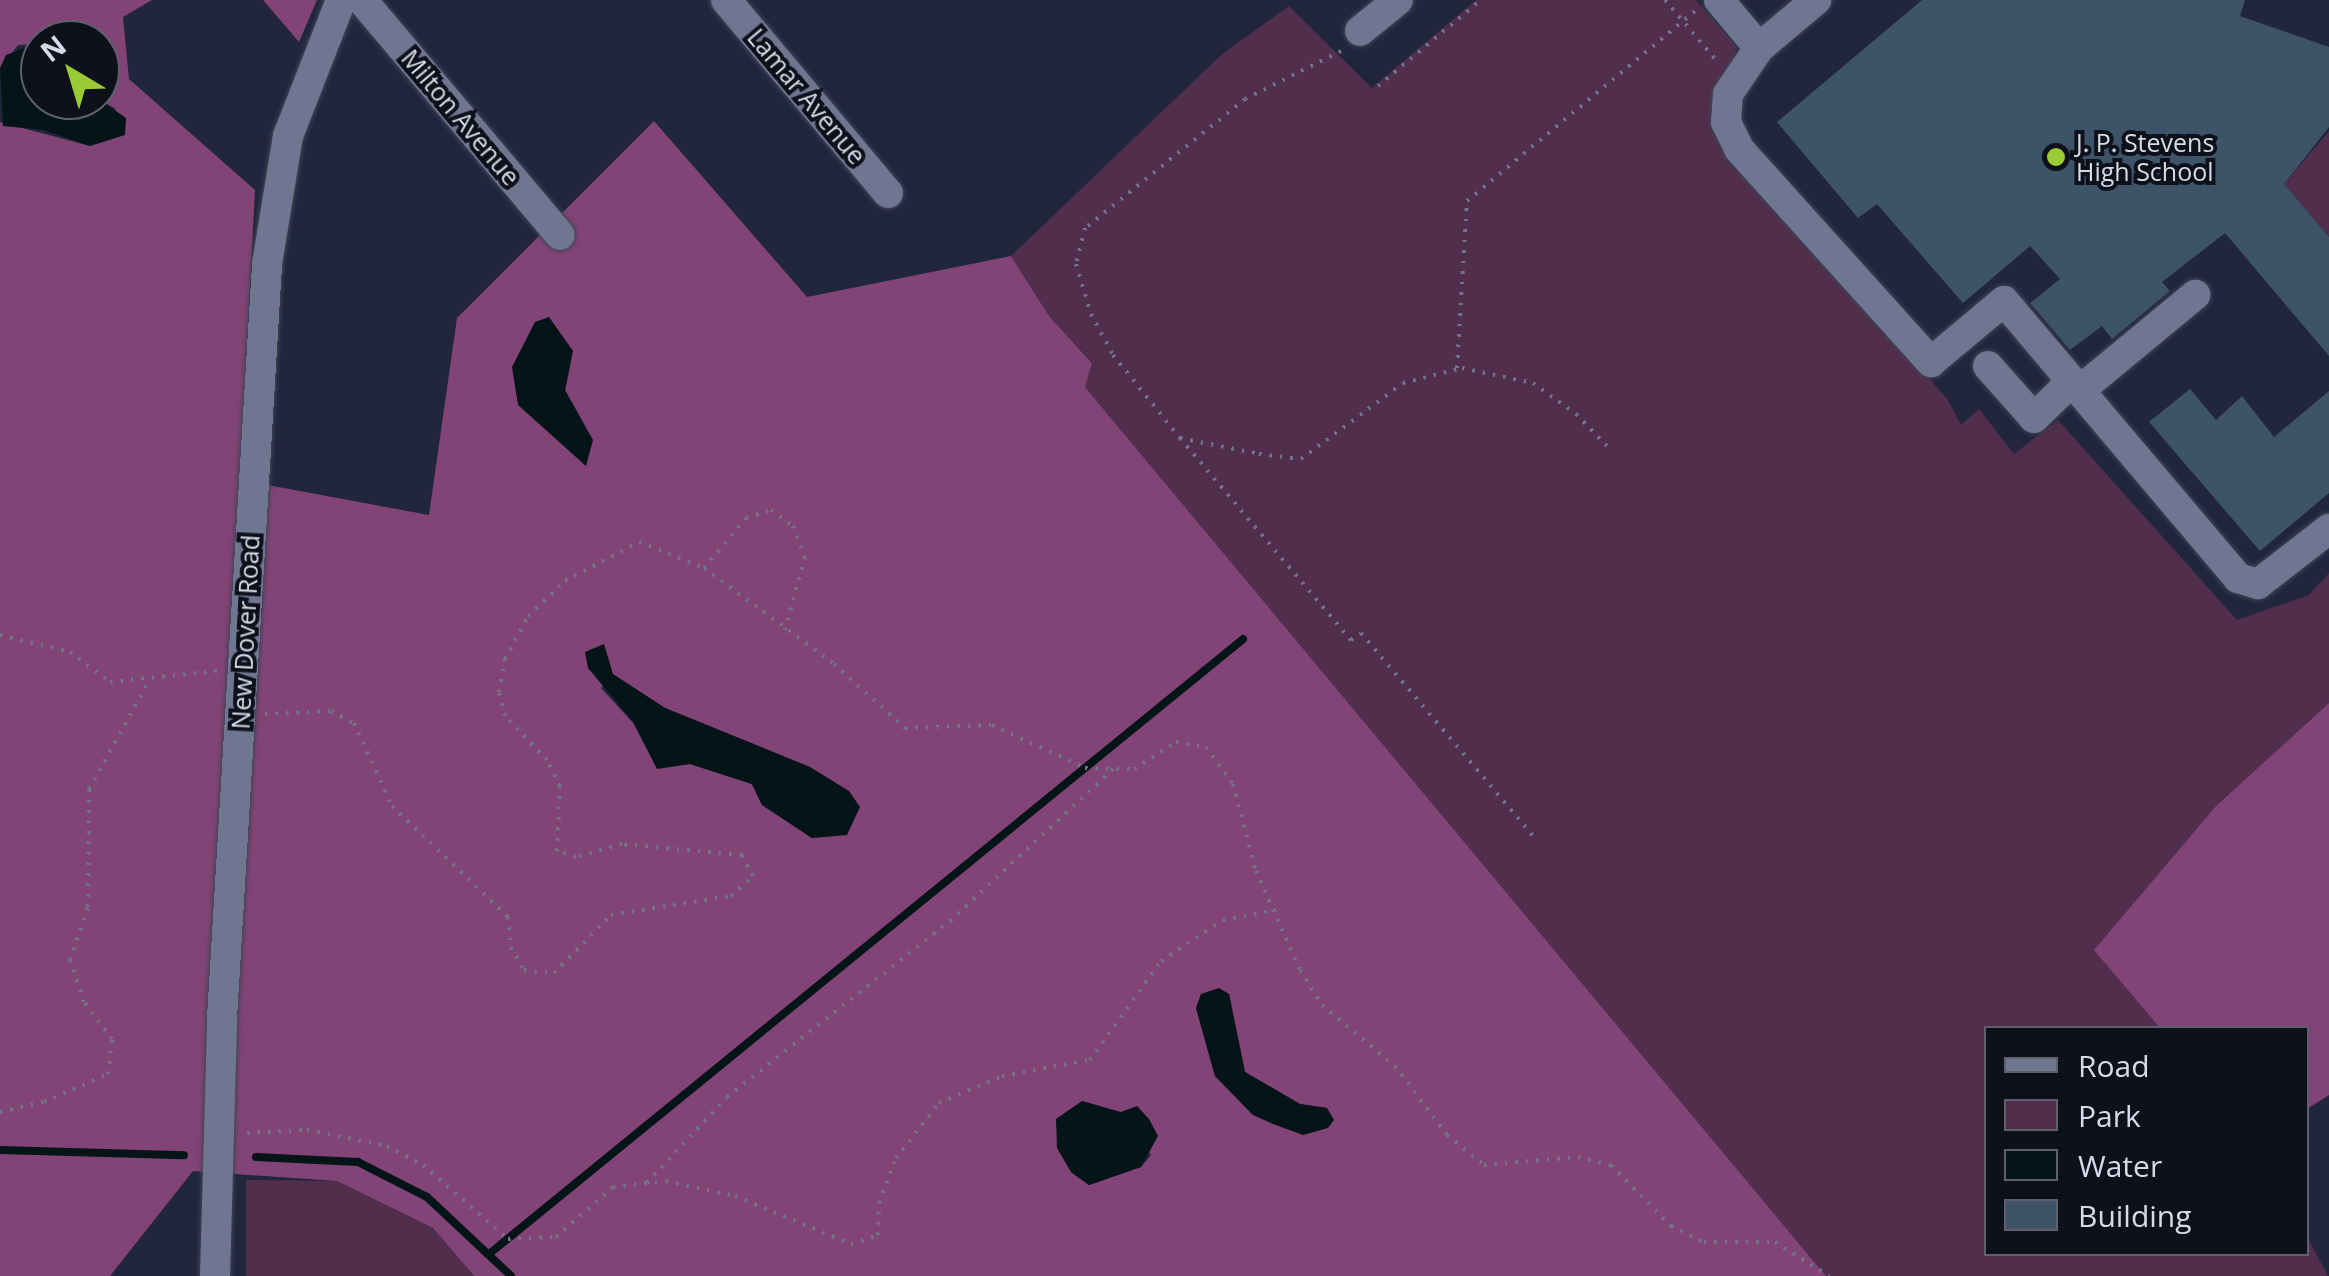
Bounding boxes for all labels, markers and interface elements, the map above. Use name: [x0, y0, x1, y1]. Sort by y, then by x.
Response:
north arrow: [20, 20, 120, 120]
street label: Lamar Avenue: [742, 22, 872, 170]
text: N: [32, 26, 73, 70]
street label: Milton Avenue: [396, 43, 526, 191]
place label: J. P. Stevens High School: [2076, 128, 2214, 187]
marker: J. P. Stevens High School: [2045, 146, 2067, 168]
street label: New Dover Road: [225, 534, 265, 730]
legend: [1984, 1026, 2309, 1256]
text: Road: [2078, 1045, 2150, 1086]
text: Park: [2078, 1095, 2141, 1136]
text: Water: [2078, 1145, 2162, 1186]
text: Building: [2078, 1195, 2192, 1236]

